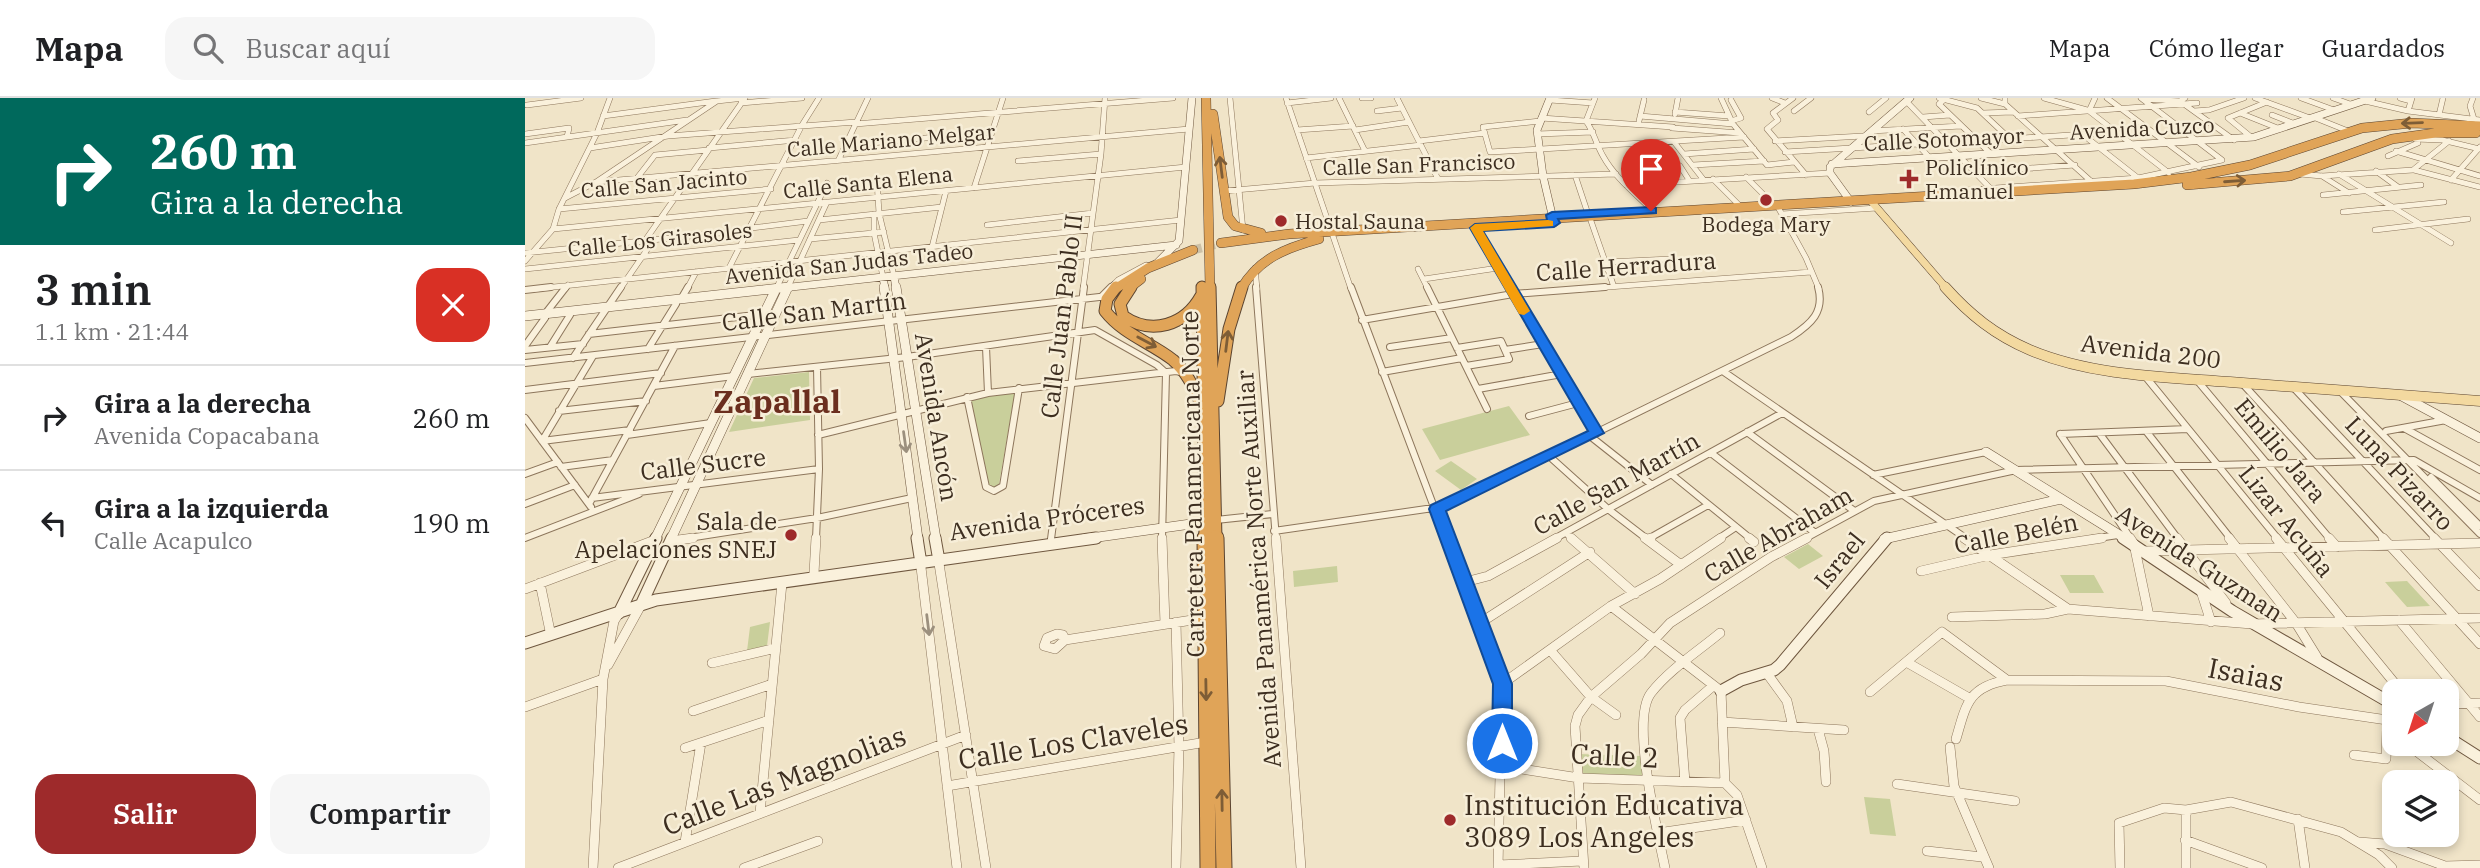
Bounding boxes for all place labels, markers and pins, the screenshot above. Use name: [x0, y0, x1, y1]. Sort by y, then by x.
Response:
pin: [1621, 139, 1681, 211]
place label: Policlínico Emanuel: [1925, 153, 2029, 205]
marker: Policlínico Emanuel: [1899, 169, 1919, 189]
marker: Bodega Mary: [1758, 192, 1774, 208]
place label: Hostal Sauna: [1295, 207, 1425, 235]
place label: Bodega Mary: [1702, 210, 1831, 238]
marker: Hostal Sauna: [1273, 213, 1289, 229]
place label: Sala de Apelaciones SNEJ: [575, 505, 777, 565]
marker: Sala de Apelaciones SNEJ: [783, 527, 799, 543]
place label: Institución Educativa 3089 Los Angeles: [1464, 786, 1744, 855]
marker: Institución Educativa 3089 Los Angeles: [1442, 812, 1458, 828]

